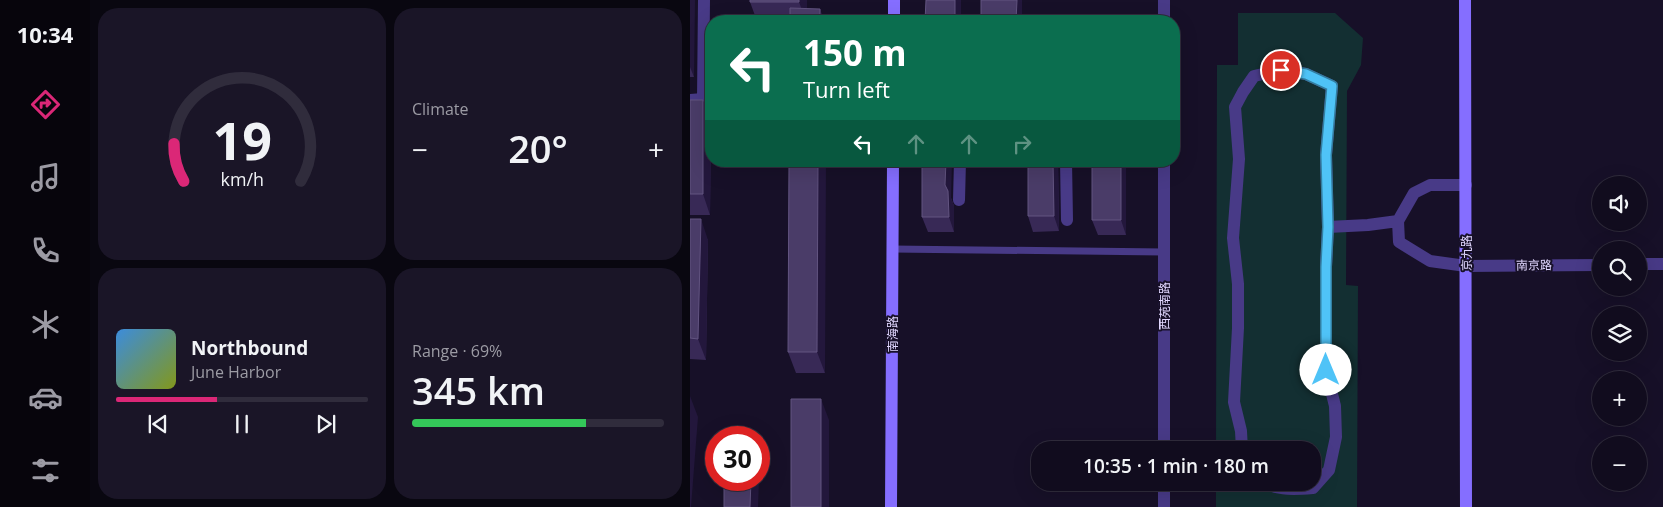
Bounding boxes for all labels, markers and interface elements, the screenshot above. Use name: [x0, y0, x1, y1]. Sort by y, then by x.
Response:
text: 10:34: [17, 19, 73, 49]
text: 150 m: [803, 29, 907, 76]
icon: left: [720, 35, 785, 100]
pin: [1260, 49, 1302, 91]
icon: arrive: [1267, 56, 1295, 84]
text: Turn left: [803, 74, 890, 104]
icon: directions: [28, 87, 63, 122]
text: Climate: [412, 98, 469, 120]
text: 19: [212, 104, 272, 175]
text: 20°: [508, 122, 568, 174]
text: −: [412, 130, 428, 168]
text: +: [648, 130, 664, 168]
icon: left: [849, 130, 877, 158]
icon: ahead: [902, 130, 930, 158]
icon: ahead: [955, 130, 983, 158]
icon: right: [1008, 130, 1036, 158]
icon: music: [28, 160, 63, 195]
text: km/h: [220, 167, 264, 191]
map controls: [1592, 176, 1647, 491]
button: sound: [1592, 176, 1647, 231]
icon: phone: [28, 233, 63, 268]
street label: 京九路: [1458, 235, 1475, 271]
button: search: [1592, 241, 1647, 296]
street label: 南京路: [1516, 256, 1552, 274]
street label: 西苑南路: [1156, 282, 1173, 330]
button: layers: [1592, 306, 1647, 361]
icon: climate: [28, 307, 63, 342]
street label: 南海路: [884, 316, 901, 352]
text: Northbound: [191, 335, 308, 361]
text: Range · 69%: [412, 340, 502, 362]
position arrow: [1299, 343, 1351, 395]
text: June Harbor: [191, 361, 281, 383]
text: 345 km: [412, 364, 545, 416]
button: +: [1592, 371, 1647, 426]
icon: car: [28, 380, 63, 415]
icon: previous: [144, 410, 172, 438]
icon: pause: [228, 410, 256, 438]
icon: next: [312, 410, 340, 438]
speed limit sign: 30: [705, 426, 770, 491]
button: −: [1592, 436, 1647, 491]
icon: filters: [28, 453, 63, 488]
text: 10:35 · 1 min · 180 m: [1083, 453, 1269, 479]

